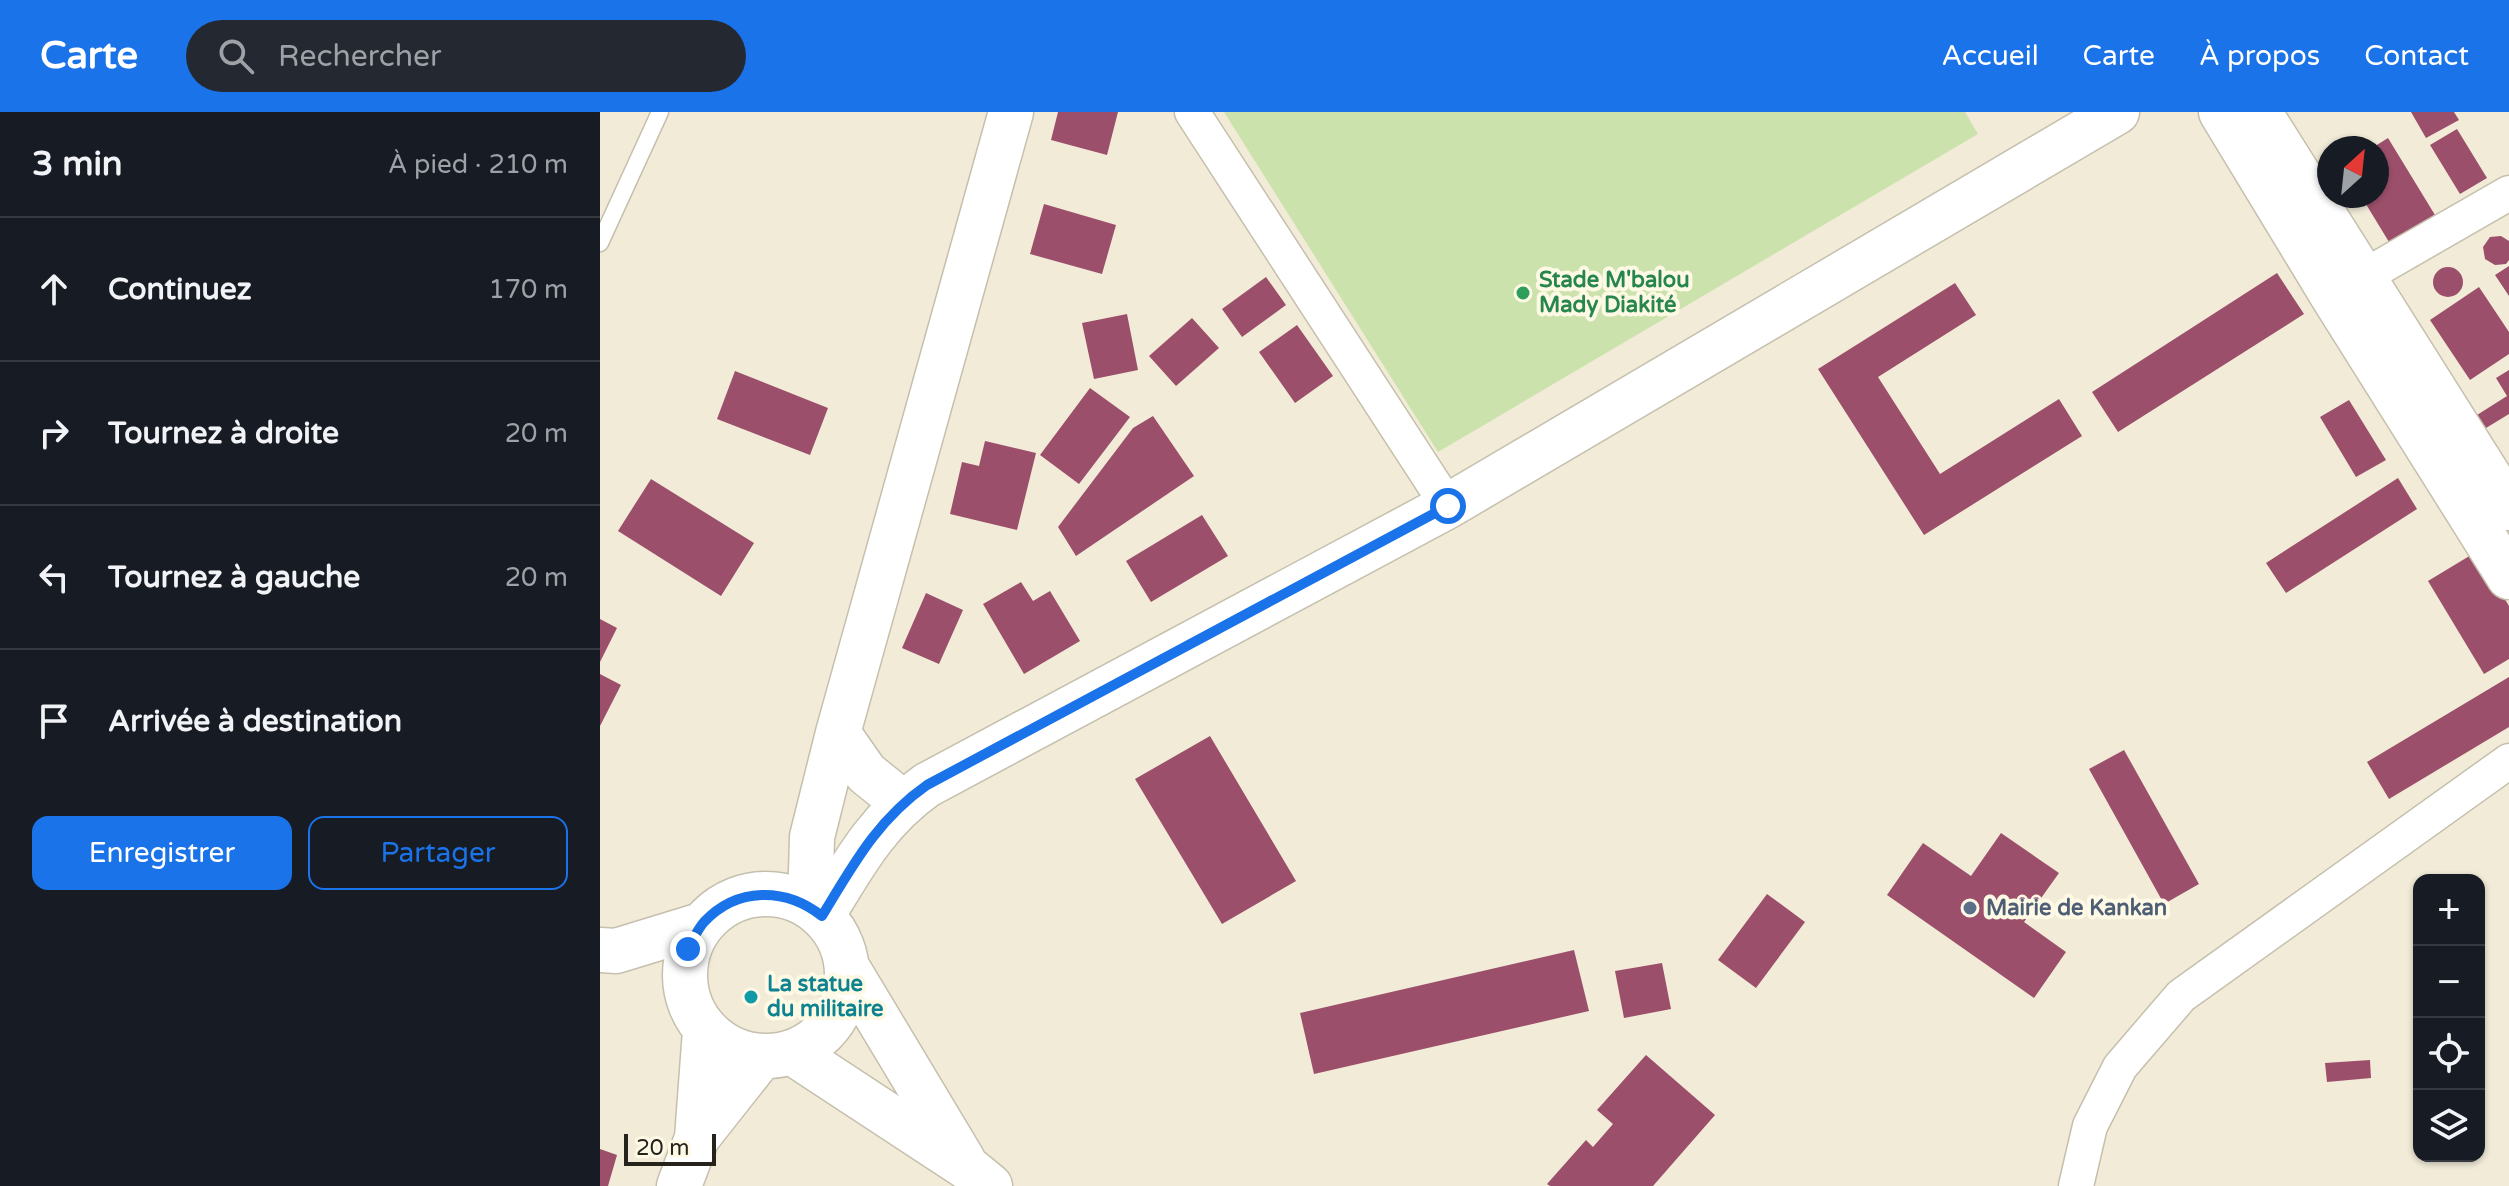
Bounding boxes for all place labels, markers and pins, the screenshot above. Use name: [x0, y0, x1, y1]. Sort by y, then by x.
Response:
place label: Stade M'balou Mady Diakité: [1539, 267, 1690, 318]
marker: Stade M'balou Mady Diakité: [1514, 284, 1532, 302]
place label: Mairie de Kankan: [1986, 895, 2167, 921]
marker: Mairie de Kankan: [1961, 899, 1979, 917]
place label: La statue du militaire: [767, 971, 883, 1022]
marker: La statue du militaire: [742, 988, 760, 1006]

